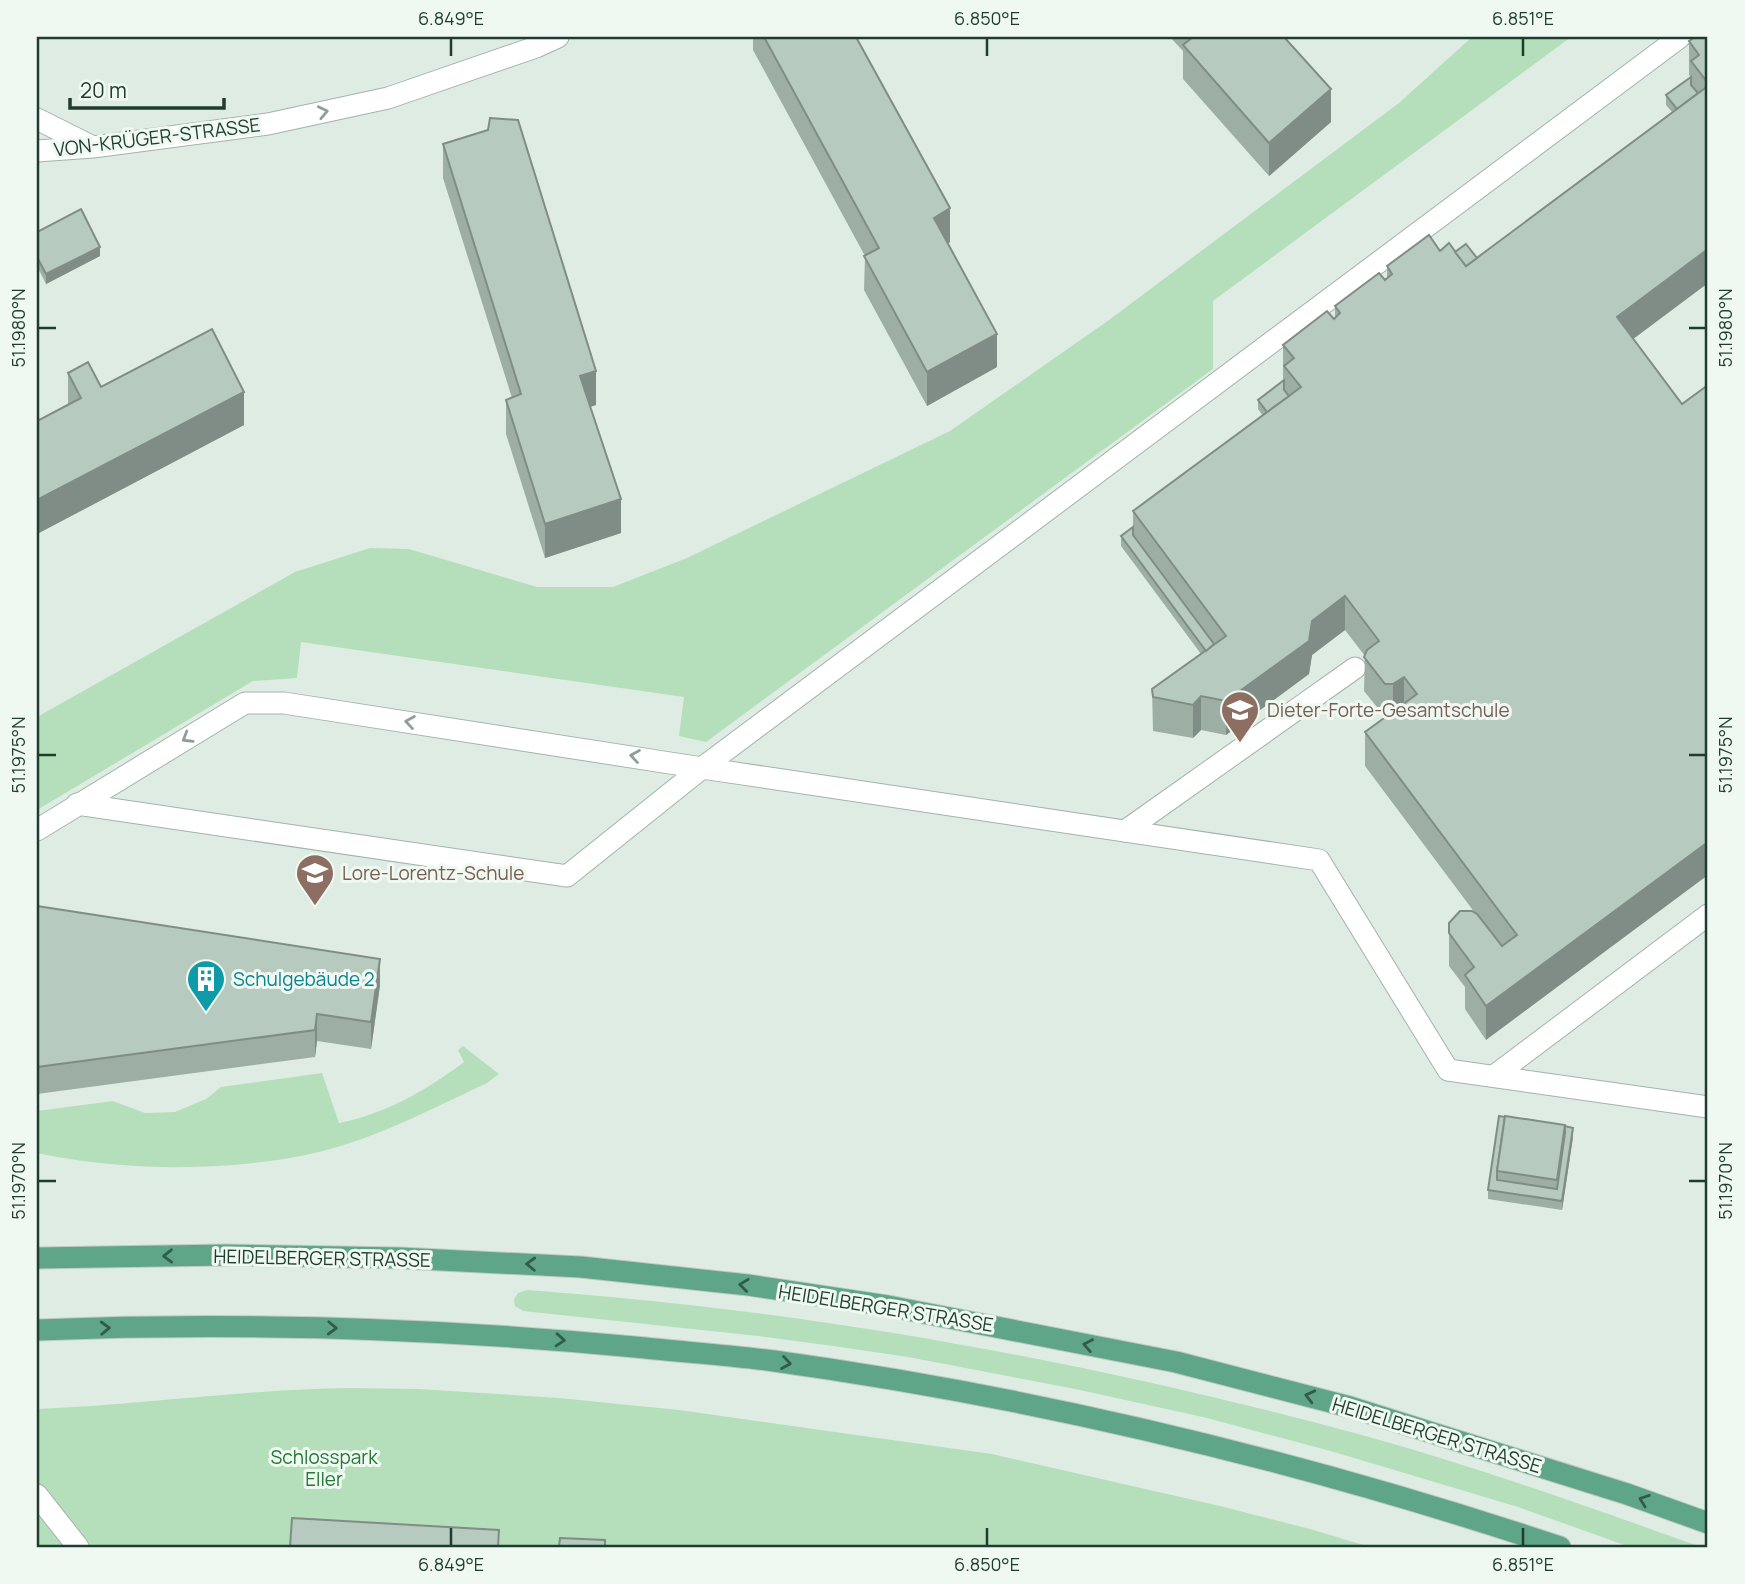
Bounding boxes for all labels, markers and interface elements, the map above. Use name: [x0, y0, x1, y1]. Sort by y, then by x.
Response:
text: 6.849°E: [418, 6, 484, 30]
text: 6.850°E: [954, 6, 1020, 30]
text: 6.851°E: [1492, 6, 1554, 30]
scale bar: [70, 66, 224, 110]
text: 20 m: [80, 76, 127, 104]
one-way arrow: [317, 106, 329, 121]
street label: VON-KRÜGER-STRASSE: [52, 111, 262, 163]
text: 51.1980°N: [6, 288, 30, 368]
text: 51.1980°N: [1713, 288, 1737, 368]
school or university icon: Dieter-Forte-Gesamtschule: [1219, 689, 1261, 744]
place label: Dieter-Forte-Gesamtschule: [1267, 697, 1510, 723]
one-way arrow: [404, 715, 416, 730]
text: 51.1975°N: [6, 717, 30, 793]
text: 51.1975°N: [1713, 717, 1737, 793]
one-way arrow: [181, 730, 194, 743]
one-way arrow: [629, 749, 641, 764]
school or university icon: Lore-Lorentz-Schule: [294, 852, 336, 907]
place label: Lore-Lorentz-Schule: [342, 860, 524, 886]
building icon: Schulgebäude 2: [185, 958, 227, 1013]
place label: Schulgebäude 2: [233, 966, 375, 992]
text: 51.1970°N: [6, 1142, 30, 1220]
text: 51.1970°N: [1713, 1142, 1737, 1220]
street label: HEIDELBERGER STRASSE: [213, 1243, 431, 1273]
one-way arrow: [162, 1248, 173, 1263]
one-way arrow: [525, 1257, 536, 1272]
one-way arrow: [738, 1277, 749, 1292]
street label: HEIDELBERGER STRASSE: [777, 1278, 995, 1338]
one-way arrow: [100, 1320, 111, 1335]
one-way arrow: [327, 1320, 338, 1335]
one-way arrow: [554, 1332, 565, 1347]
one-way arrow: [1082, 1338, 1094, 1353]
one-way arrow: [780, 1355, 792, 1370]
one-way arrow: [1304, 1390, 1316, 1404]
street label: HEIDELBERGER STRASSE: [1329, 1391, 1545, 1479]
park label: Schlosspark Eller: [270, 1444, 378, 1492]
one-way arrow: [1639, 1494, 1651, 1508]
text: 6.849°E: [418, 1552, 484, 1576]
text: 6.850°E: [954, 1552, 1020, 1576]
text: 6.851°E: [1492, 1552, 1554, 1576]

